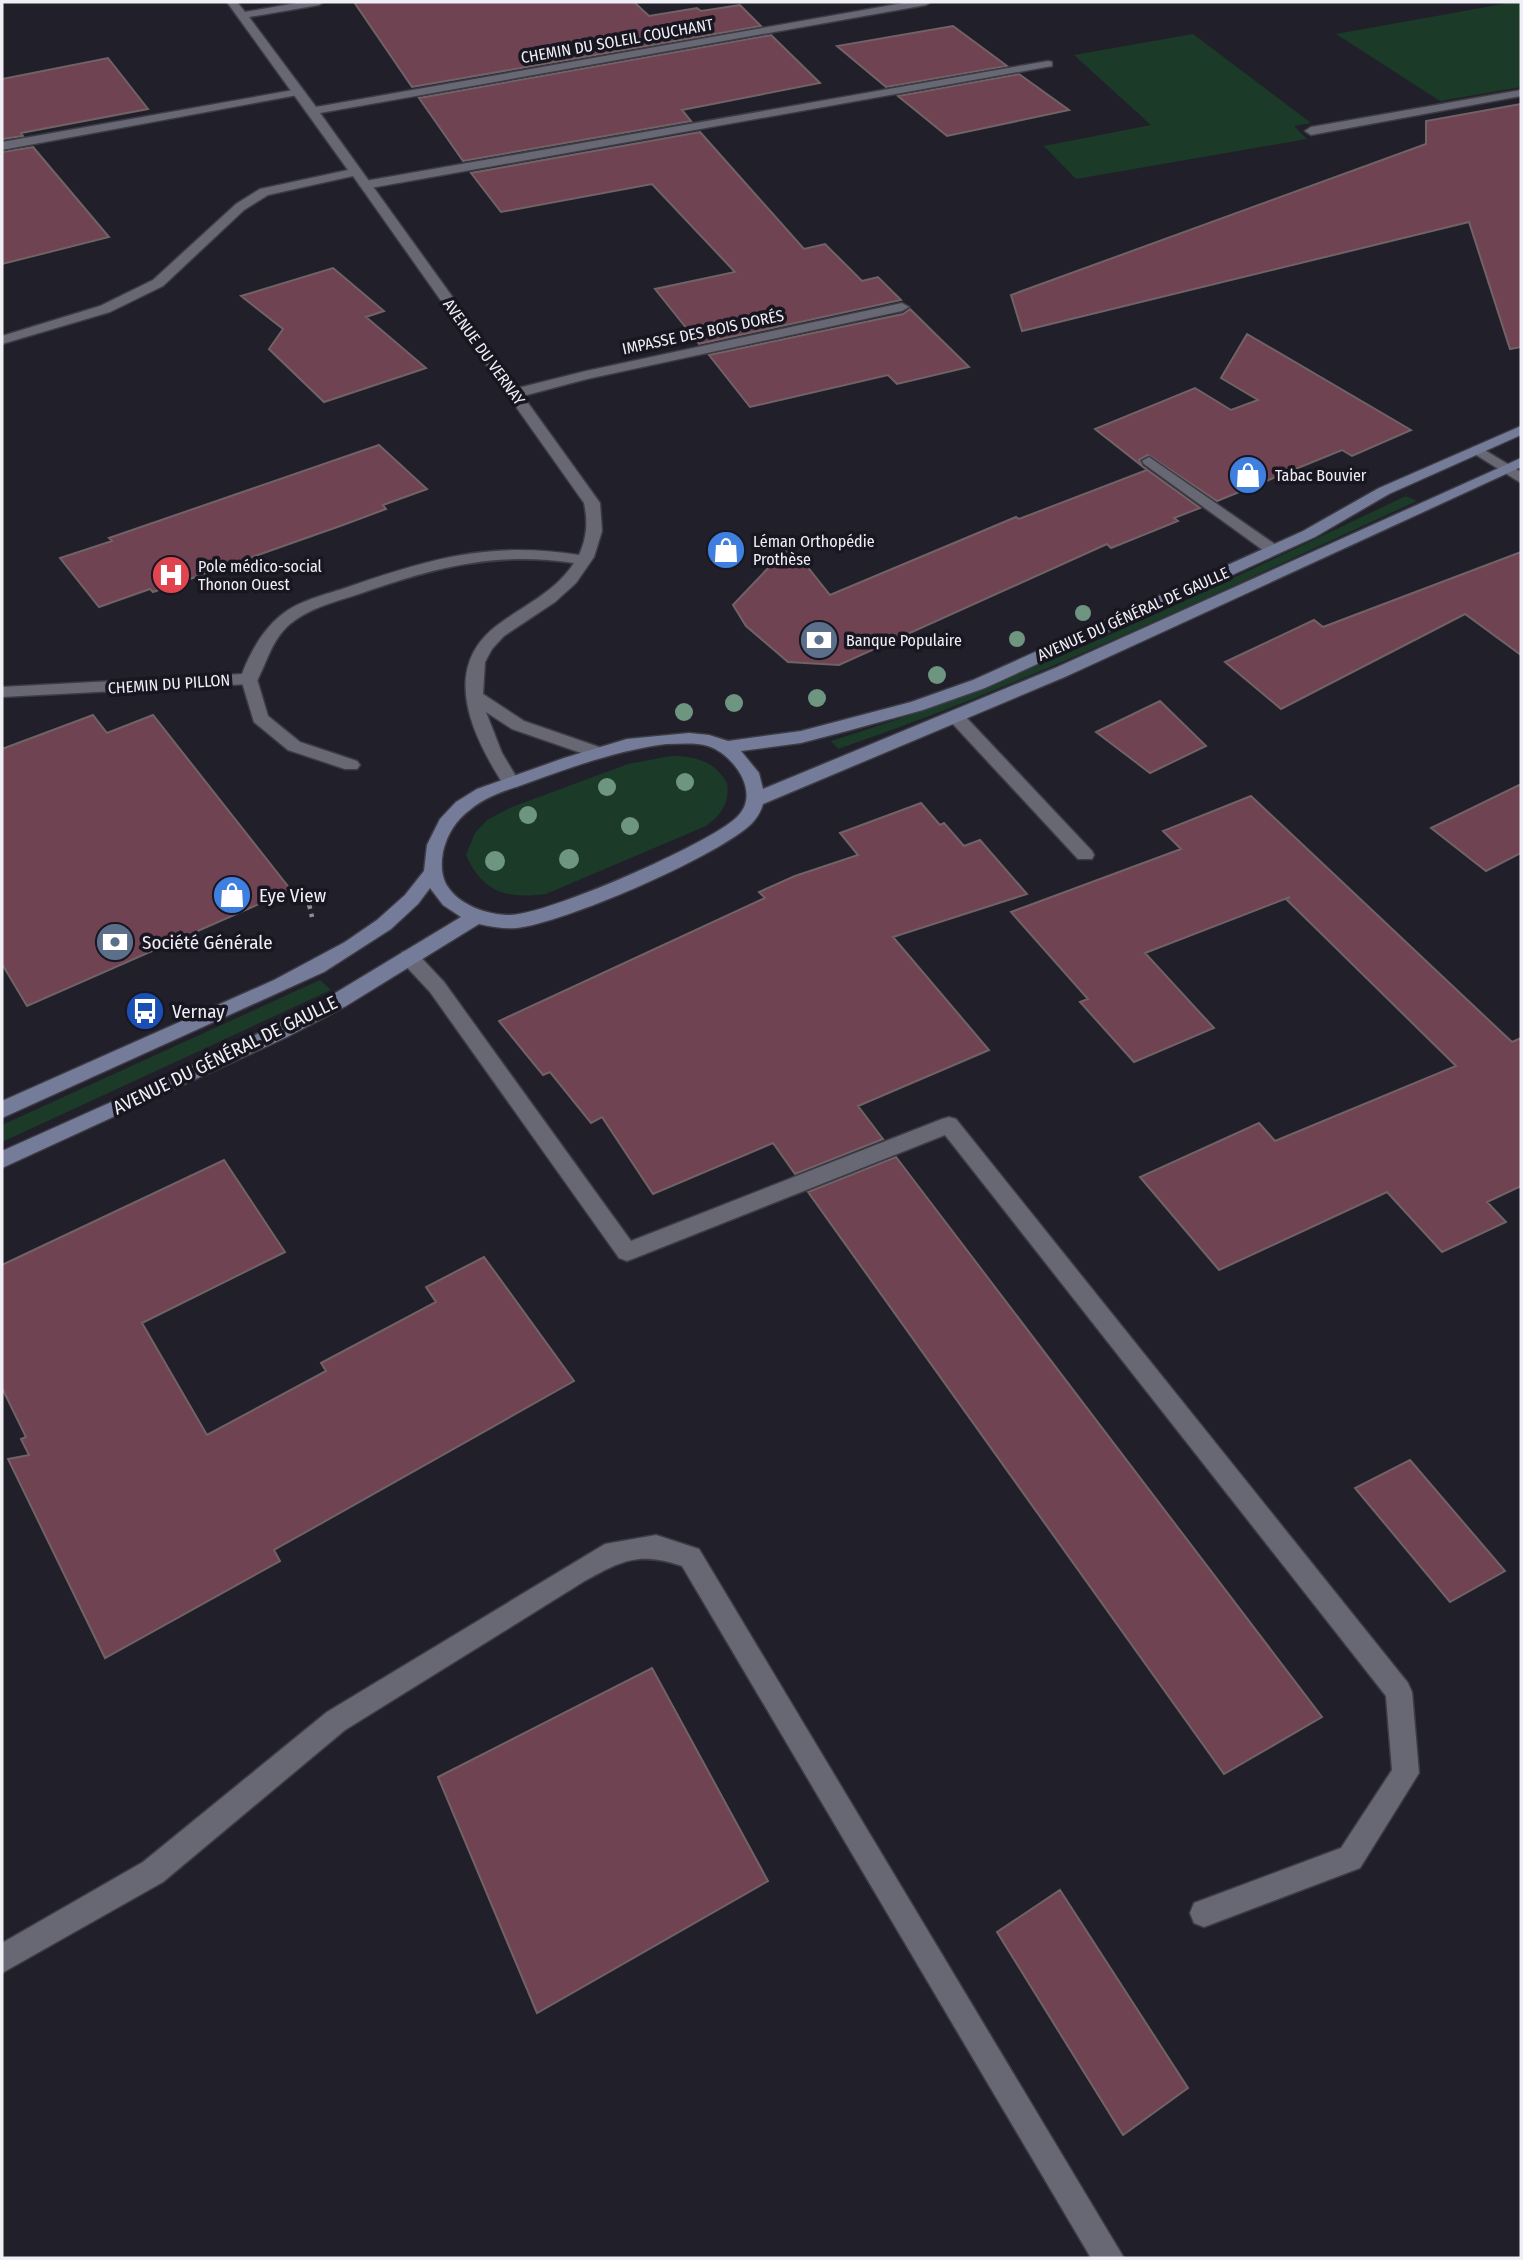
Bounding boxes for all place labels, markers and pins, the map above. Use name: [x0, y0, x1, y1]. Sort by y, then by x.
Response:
shop icon: Tabac Bouvier: [1227, 454, 1269, 496]
place label: Tabac Bouvier: [1275, 466, 1367, 485]
shop icon: Léman Orthopédie Prothèse: [705, 529, 747, 571]
place label: Léman Orthopédie Prothèse: [753, 532, 875, 569]
hospital icon: Pole médico-social Thonon Ouest: [150, 554, 192, 596]
place label: Pole médico-social Thonon Ouest: [198, 557, 322, 594]
bank icon: Banque Populaire: [798, 619, 840, 661]
place label: Banque Populaire: [846, 631, 962, 650]
shop icon: Eye View: [211, 874, 253, 916]
place label: Eye View: [259, 884, 327, 907]
bank icon: Société Générale: [94, 921, 136, 963]
place label: Société Générale: [142, 931, 273, 954]
bus stop icon: Vernay: [124, 990, 166, 1032]
place label: Vernay: [172, 1000, 225, 1023]

